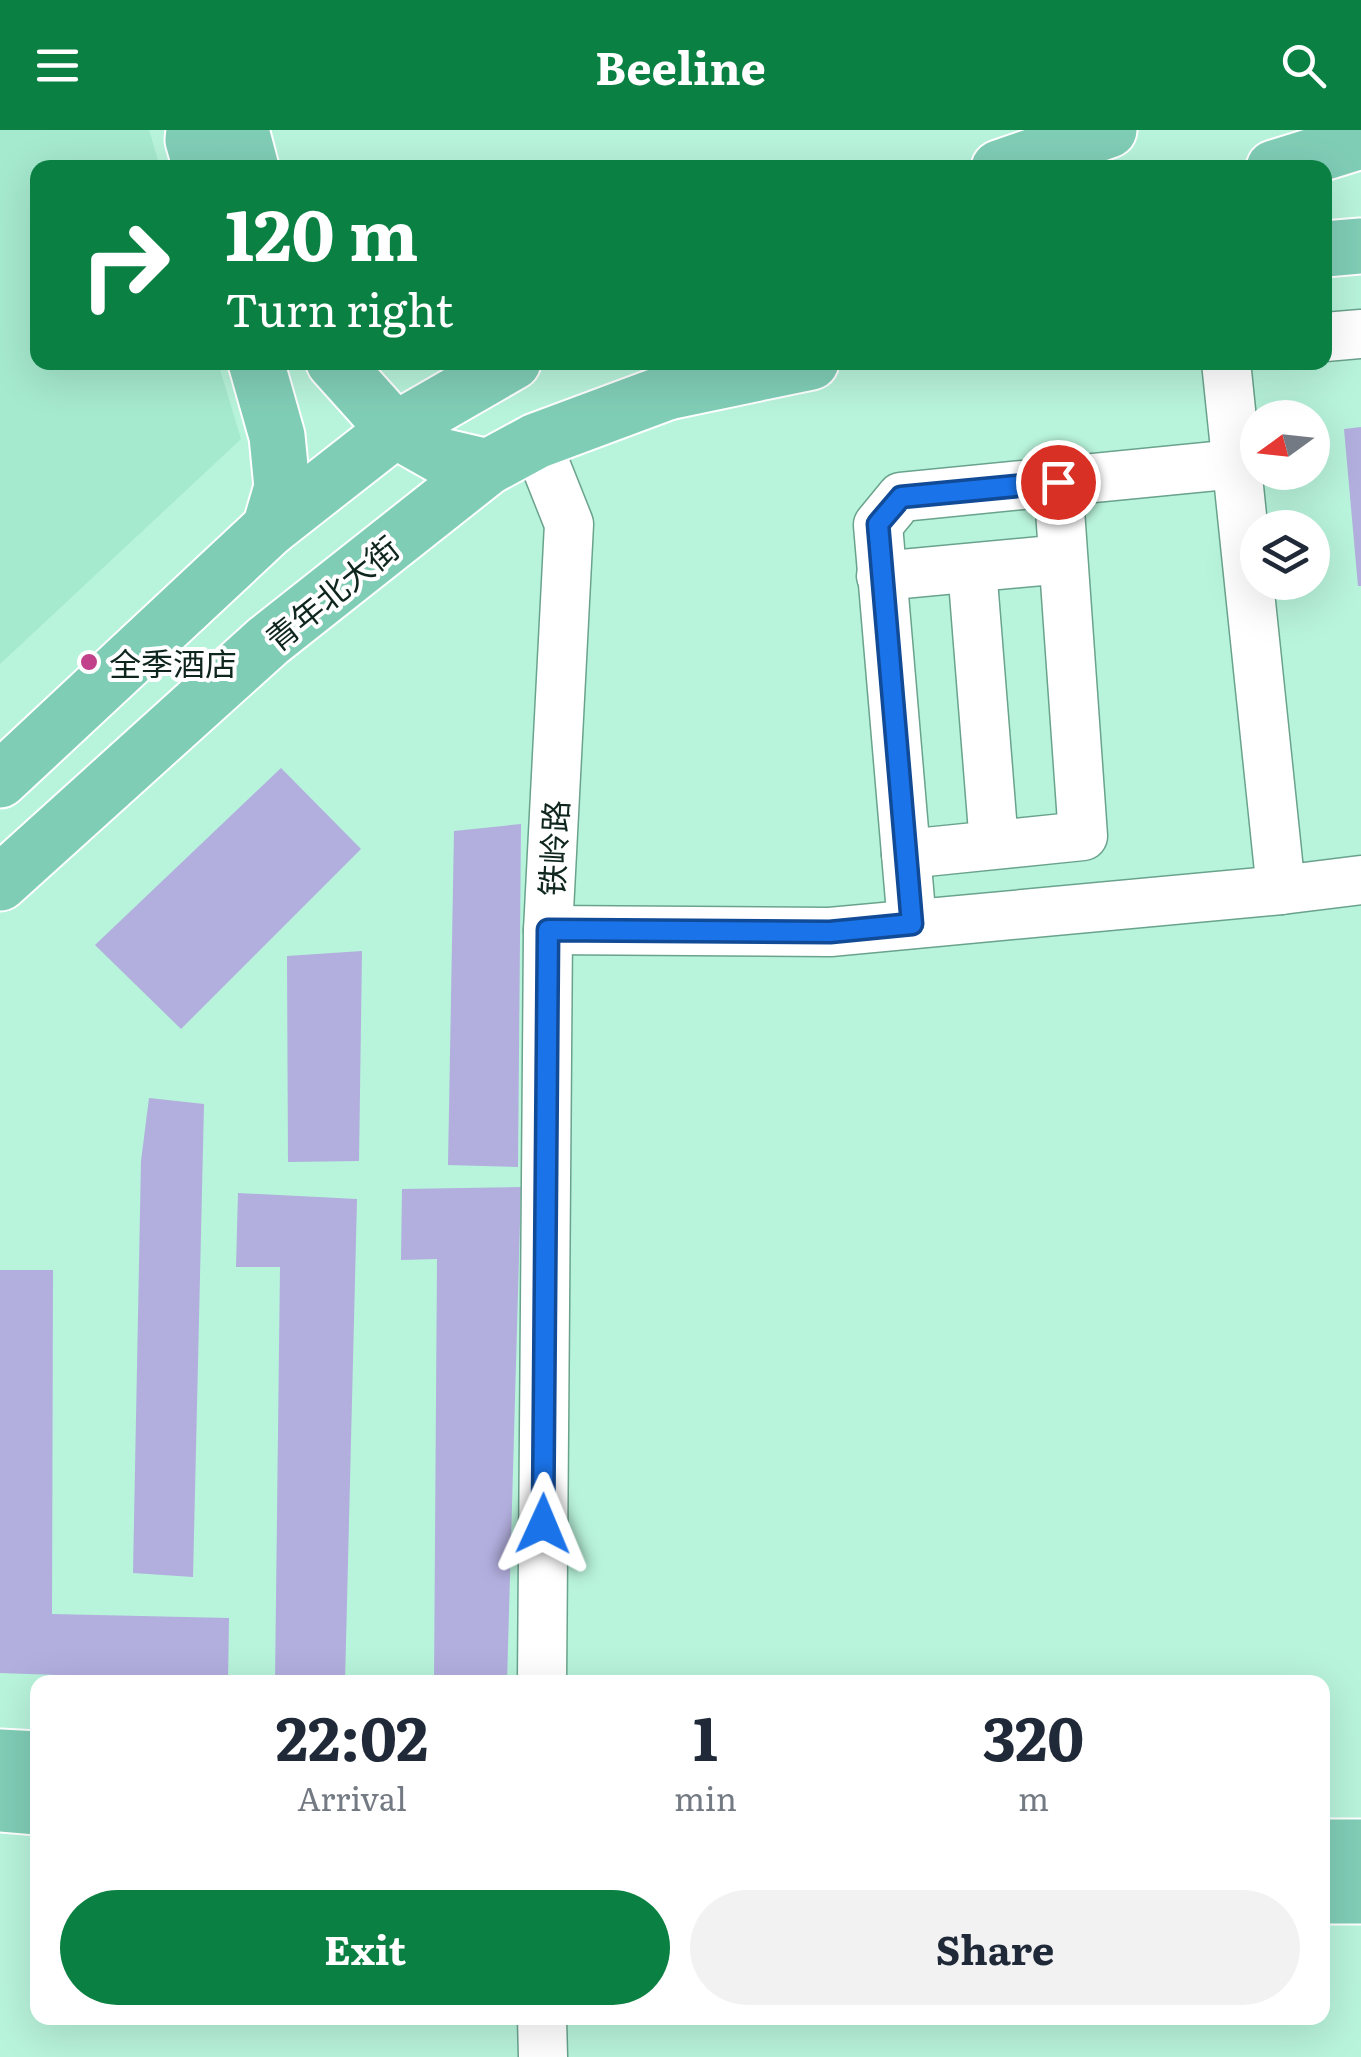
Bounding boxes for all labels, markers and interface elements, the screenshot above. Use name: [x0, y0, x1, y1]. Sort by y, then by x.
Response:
text: Beeline: [595, 32, 766, 99]
icon: menu: [30, 38, 85, 93]
icon: search: [1276, 38, 1331, 93]
text: 120 m: [225, 179, 418, 283]
icon: right: [60, 200, 190, 330]
text: Turn right: [225, 274, 453, 341]
north arrow: [1240, 400, 1330, 490]
map controls: [1240, 400, 1330, 600]
pin: [1016, 440, 1101, 525]
icon: arrive: [1031, 455, 1086, 510]
button: layers: [1240, 510, 1330, 600]
street label: 青年北大街: [254, 523, 408, 661]
place label: 全季酒店: [109, 638, 237, 686]
marker: 全季酒店: [78, 651, 100, 673]
street label: 铁岭路: [526, 799, 578, 897]
position arrow: [491, 1472, 595, 1576]
text: 22:02: [276, 1690, 428, 1779]
text: 1: [693, 1690, 718, 1779]
text: 320: [983, 1690, 1084, 1779]
text: Arrival: [297, 1773, 407, 1821]
text: min: [674, 1773, 737, 1821]
text: m: [1018, 1773, 1049, 1821]
button: Exit: [60, 1890, 670, 2005]
button: Share: [690, 1890, 1300, 2005]

